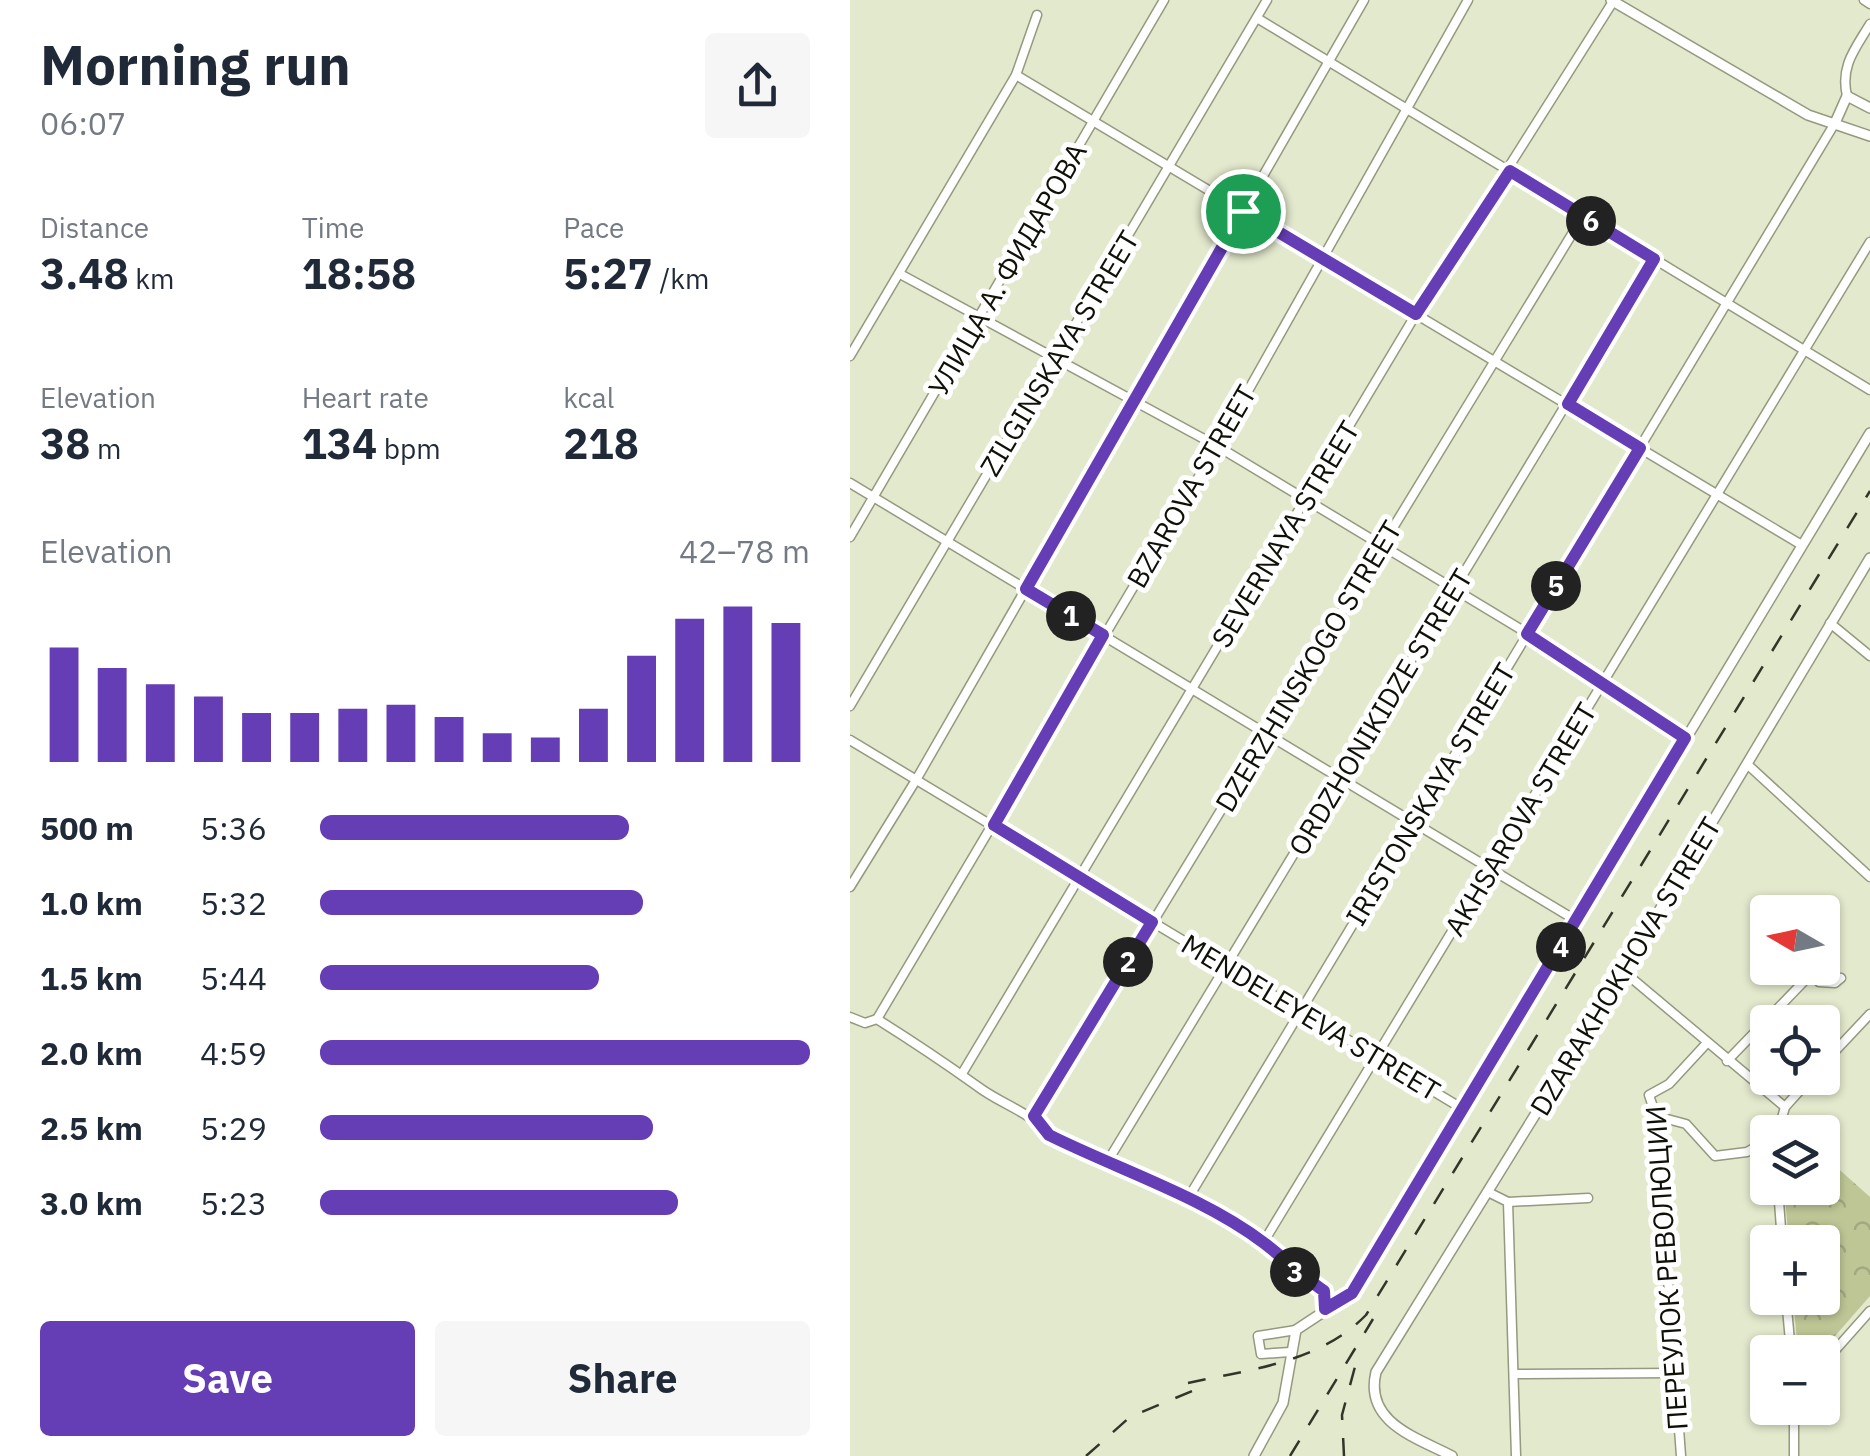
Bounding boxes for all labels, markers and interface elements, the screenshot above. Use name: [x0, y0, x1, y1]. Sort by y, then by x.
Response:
text: Morning run: [40, 29, 351, 100]
button: share: [705, 33, 810, 138]
text: 06:07: [40, 102, 126, 144]
street label: УЛИЦА А. ФИДАРОВА: [919, 136, 1095, 402]
pin: [1201, 169, 1286, 254]
icon: arrive: [1216, 184, 1271, 239]
pin: 6: [1566, 196, 1616, 246]
text: 6: [1583, 202, 1599, 239]
text: Distance: [40, 209, 149, 246]
text: Time: [302, 209, 365, 246]
text: Pace: [563, 209, 624, 246]
street label: ZILGINSKAYA STREET: [971, 224, 1147, 482]
text: 3.48: [40, 246, 129, 301]
text: 18:58: [302, 246, 416, 301]
text: 5:27: [563, 246, 653, 301]
text: km: [129, 260, 174, 297]
text: /km: [653, 260, 709, 297]
street label: BZAROVA STREET: [1118, 378, 1264, 594]
text: Elevation: [40, 379, 156, 416]
text: Heart rate: [302, 379, 429, 416]
text: kcal: [563, 379, 614, 416]
street label: SEVERNAYA STREET: [1203, 414, 1367, 654]
text: 38: [40, 416, 90, 471]
text: 134: [302, 416, 377, 471]
text: 218: [563, 416, 639, 471]
text: m: [90, 430, 121, 467]
text: bpm: [377, 430, 441, 467]
street label: DZERZHINSKOGO STREET: [1206, 514, 1410, 818]
text: Elevation: [40, 530, 173, 572]
text: 42–78 m: [679, 530, 810, 572]
pin: 5: [1531, 561, 1581, 611]
street label: ORDZHONIKIDZE STREET: [1280, 562, 1480, 862]
text: 5: [1548, 567, 1564, 604]
pin: 1: [1046, 591, 1096, 641]
text: 1: [1063, 597, 1079, 634]
street label: IRISTONSKAYA STREET: [1337, 656, 1523, 932]
street label: AKHSAROVA STREET: [1436, 696, 1604, 942]
text: 500 m: [40, 807, 134, 849]
text: 5:36: [200, 807, 267, 849]
street label: DZARAKHOKHOVA STREET: [1521, 810, 1729, 1122]
text: 1.0 km: [40, 882, 143, 924]
text: 5:32: [200, 882, 267, 924]
north arrow: [1750, 895, 1840, 985]
map controls: [1750, 895, 1840, 1425]
pin: 4: [1536, 922, 1586, 972]
street label: MENDELEYEVA STREET: [1175, 925, 1447, 1109]
text: 4: [1553, 928, 1569, 965]
pin: 2: [1103, 937, 1153, 987]
text: 2: [1120, 943, 1136, 980]
text: 1.5 km: [40, 957, 143, 999]
text: 5:44: [200, 957, 267, 999]
button: locate: [1750, 1005, 1840, 1095]
text: 2.0 km: [40, 1032, 143, 1074]
text: 4:59: [200, 1032, 267, 1074]
street label: ПЕРЕУЛОК РЕВОЛЮЦИИ: [1636, 1104, 1696, 1432]
text: 2.5 km: [40, 1107, 143, 1149]
text: 5:29: [200, 1107, 267, 1149]
button: layers: [1750, 1115, 1840, 1205]
text: 3.0 km: [40, 1182, 143, 1224]
text: 5:23: [200, 1182, 267, 1224]
button: +: [1750, 1225, 1840, 1315]
pin: 3: [1270, 1247, 1320, 1297]
text: 3: [1287, 1253, 1303, 1290]
button: Save: [40, 1321, 415, 1436]
button: Share: [435, 1321, 810, 1436]
button: −: [1750, 1335, 1840, 1425]

